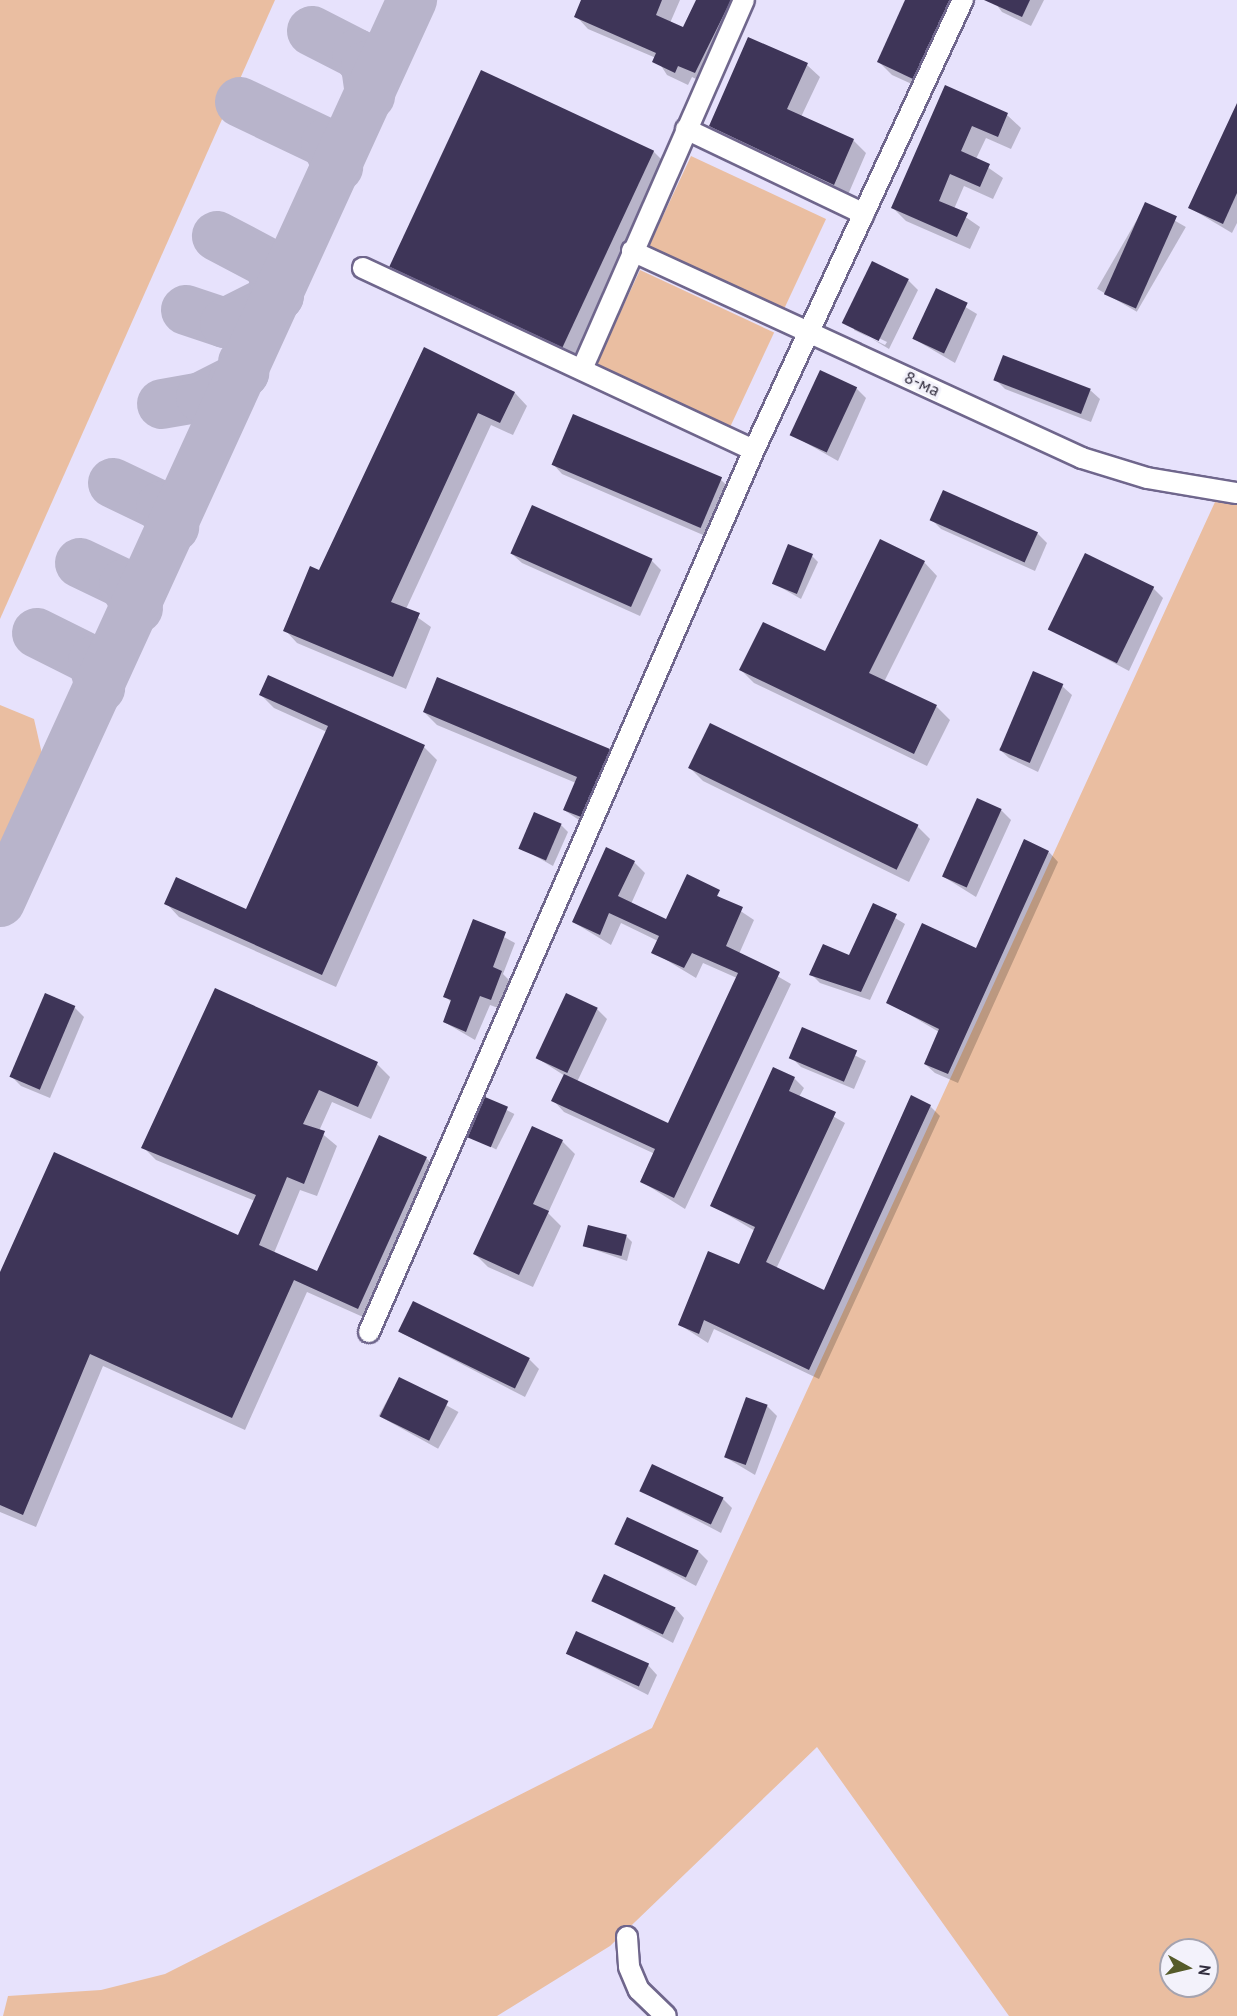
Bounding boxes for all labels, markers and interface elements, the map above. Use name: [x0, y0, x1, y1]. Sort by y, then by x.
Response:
street label: 8-ма: [901, 366, 943, 402]
north arrow: [1159, 1938, 1219, 1998]
text: N: [1194, 1964, 1215, 1977]

